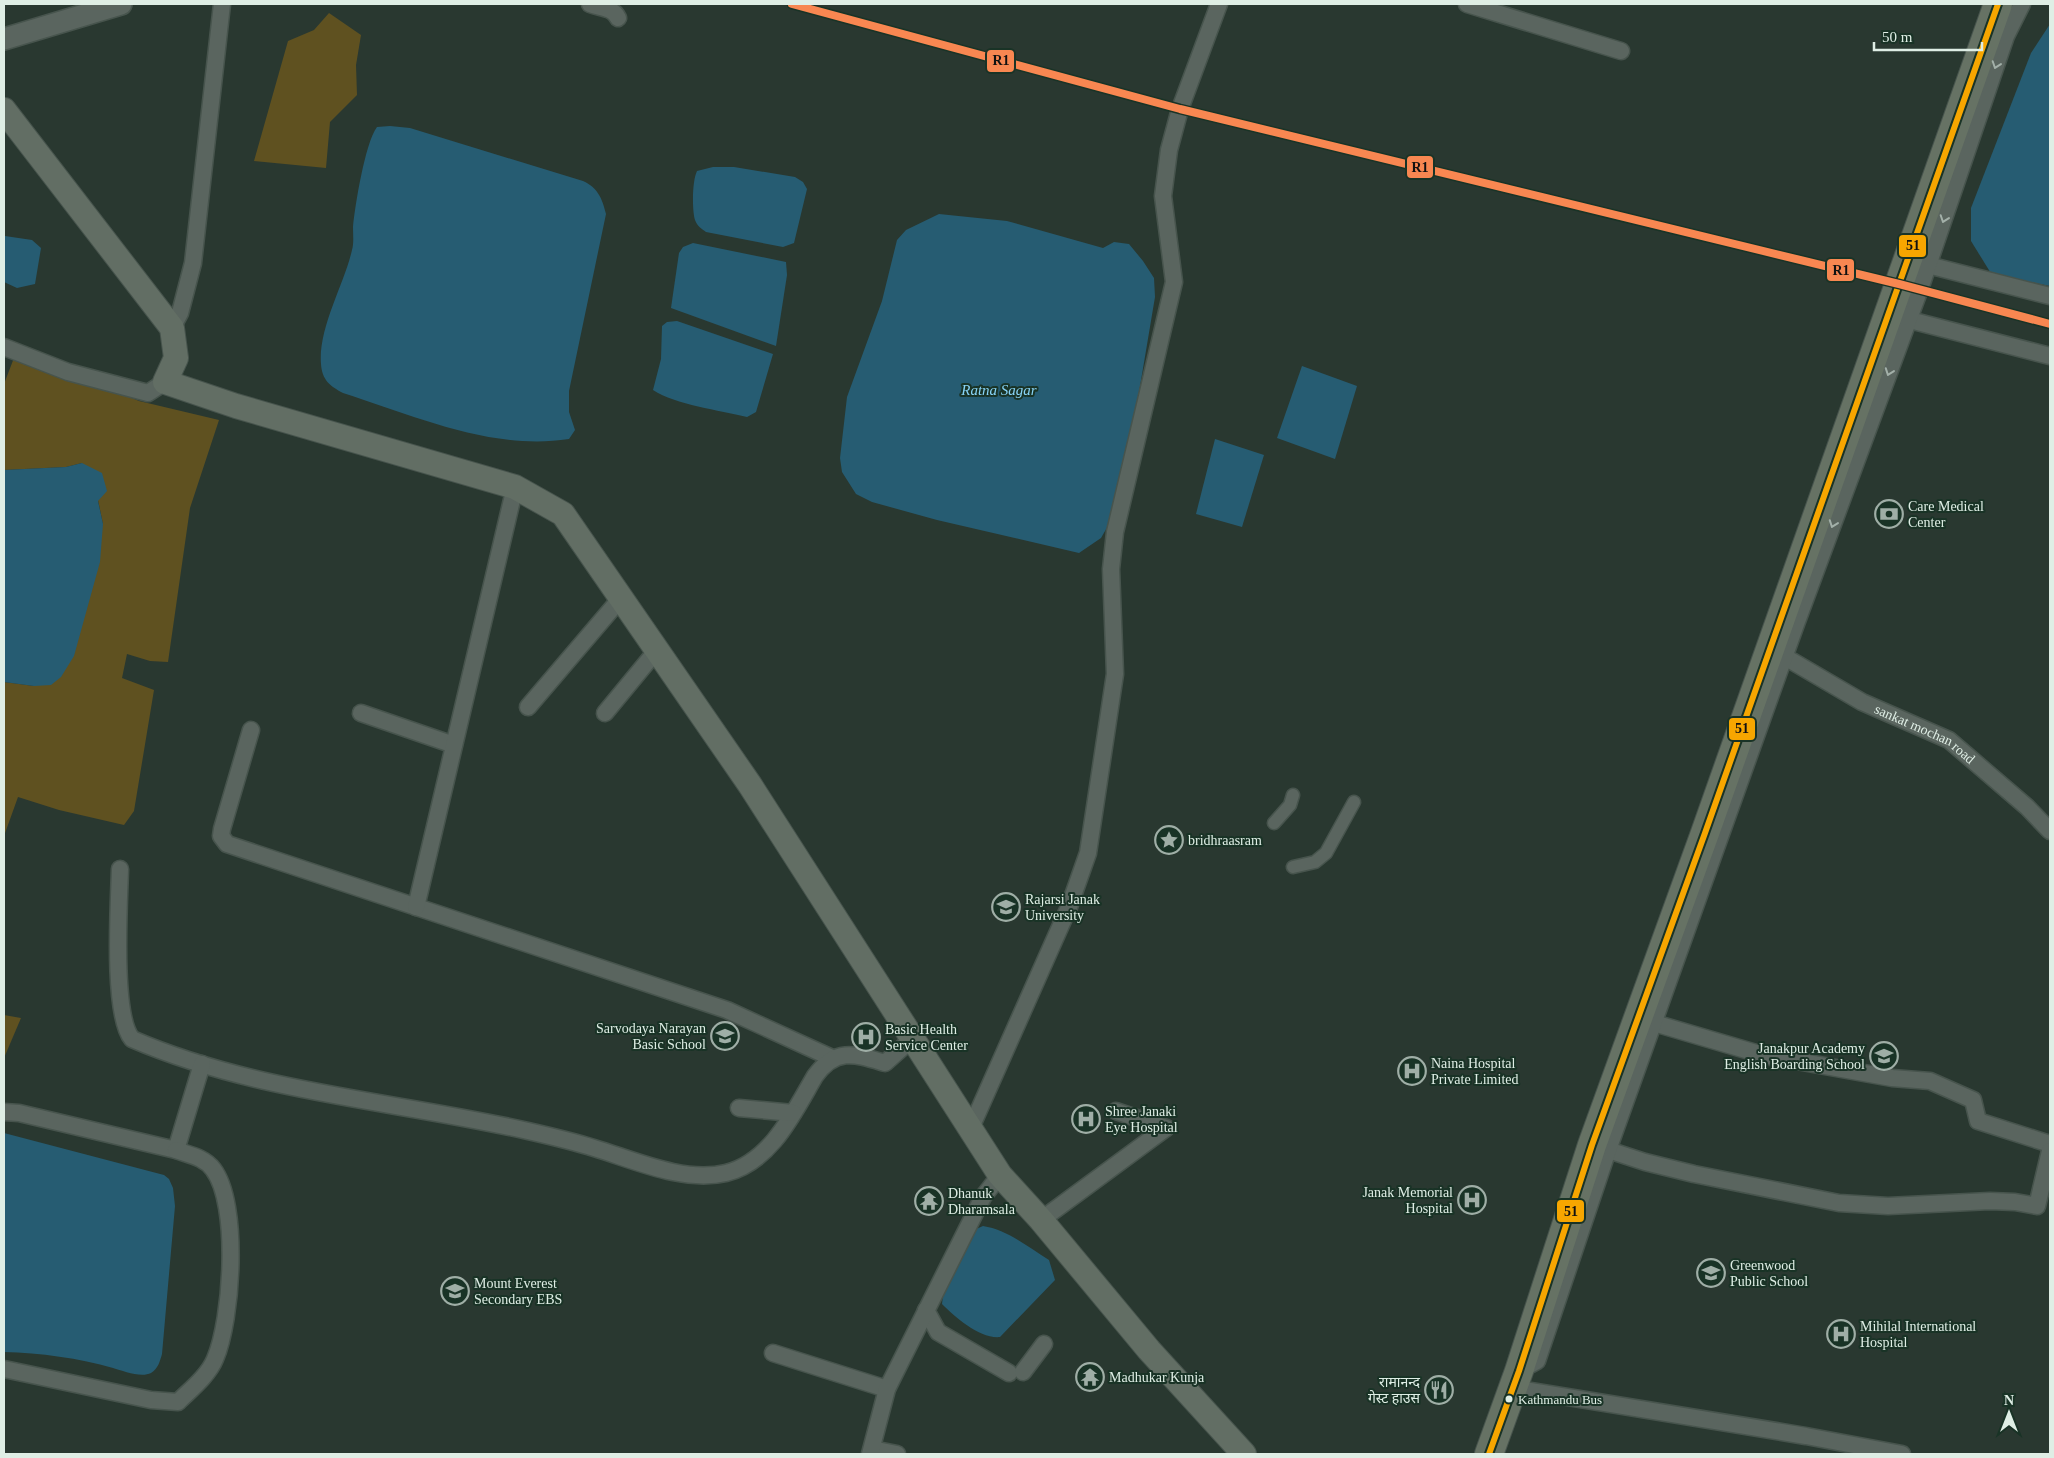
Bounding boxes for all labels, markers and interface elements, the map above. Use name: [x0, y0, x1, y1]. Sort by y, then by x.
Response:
scale bar: [1874, 20, 1982, 52]
text: 50 m: [1882, 29, 1913, 45]
line badge: R1: [986, 49, 1015, 73]
text: R1: [992, 53, 1010, 68]
one-way arrow: [1992, 60, 2002, 69]
line badge: R1: [1406, 155, 1434, 179]
text: R1: [1411, 160, 1429, 175]
one-way arrow: [1940, 214, 1950, 222]
line badge: 51: [1898, 234, 1927, 258]
text: 51: [1906, 238, 1920, 253]
line badge: R1: [1826, 258, 1855, 282]
text: R1: [1832, 263, 1850, 278]
one-way arrow: [1885, 367, 1895, 375]
water label: Ratna Sagar: [960, 382, 1037, 398]
bank icon: Care Medical Center: [1874, 499, 1904, 529]
place label: Care Medical Center: [1908, 499, 1984, 530]
one-way arrow: [1829, 519, 1839, 528]
street label: sankat mochan road: [1872, 702, 1978, 767]
line badge: 51: [1728, 717, 1756, 741]
text: 51: [1735, 721, 1749, 736]
place icon: bridhraasram: [1154, 825, 1184, 855]
place label: bridhraasram: [1188, 833, 1262, 848]
school or university icon: Rajarsi Janak University: [991, 892, 1021, 922]
place label: Rajarsi Janak University: [1025, 892, 1100, 923]
place label: Sarvodaya Narayan Basic School: [596, 1021, 706, 1052]
school or university icon: Sarvodaya Narayan Basic School: [710, 1021, 740, 1051]
hospital icon: Basic Health Service Center: [851, 1022, 881, 1052]
place label: Basic Health Service Center: [885, 1022, 968, 1053]
place label: Janakpur Academy English Boarding School: [1724, 1041, 1865, 1072]
school or university icon: Janakpur Academy English Boarding School: [1869, 1041, 1899, 1071]
hospital icon: Naina Hospital Private Limited: [1397, 1056, 1427, 1086]
place label: Naina Hospital Private Limited: [1431, 1056, 1518, 1087]
hospital icon: Shree Janaki Eye Hospital: [1071, 1104, 1101, 1134]
place label: Shree Janaki Eye Hospital: [1105, 1104, 1178, 1135]
place label: Janak Memorial Hospital: [1362, 1185, 1453, 1216]
hospital icon: Janak Memorial Hospital: [1457, 1185, 1487, 1215]
temple icon: Dhanuk Dharamsala: [914, 1186, 944, 1216]
place label: Dhanuk Dharamsala: [948, 1186, 1016, 1217]
line badge: 51: [1556, 1199, 1585, 1223]
text: 51: [1564, 1204, 1578, 1219]
school or university icon: Greenwood Public School: [1696, 1258, 1726, 1288]
place label: Greenwood Public School: [1730, 1258, 1808, 1289]
school or university icon: Mount Everest Secondary EBS: [440, 1276, 470, 1306]
place label: Mount Everest Secondary EBS: [474, 1276, 562, 1307]
hospital icon: Mihilal International Hospital: [1826, 1319, 1856, 1349]
place label: Mihilal International Hospital: [1860, 1319, 1976, 1350]
temple icon: Madhukar Kunja: [1075, 1362, 1105, 1392]
place label: Madhukar Kunja: [1109, 1370, 1205, 1385]
place label: रामानन्द गेस्ट हाउस: [1368, 1375, 1421, 1406]
restaurant icon: रामानन्द गेस्ट हाउस: [1424, 1375, 1454, 1405]
north arrow: [1984, 1388, 2034, 1438]
place label: Kathmandu Bus: [1518, 1392, 1602, 1407]
text: N: [2004, 1393, 2014, 1408]
marker: Kathmandu Bus: [1504, 1394, 1514, 1404]

